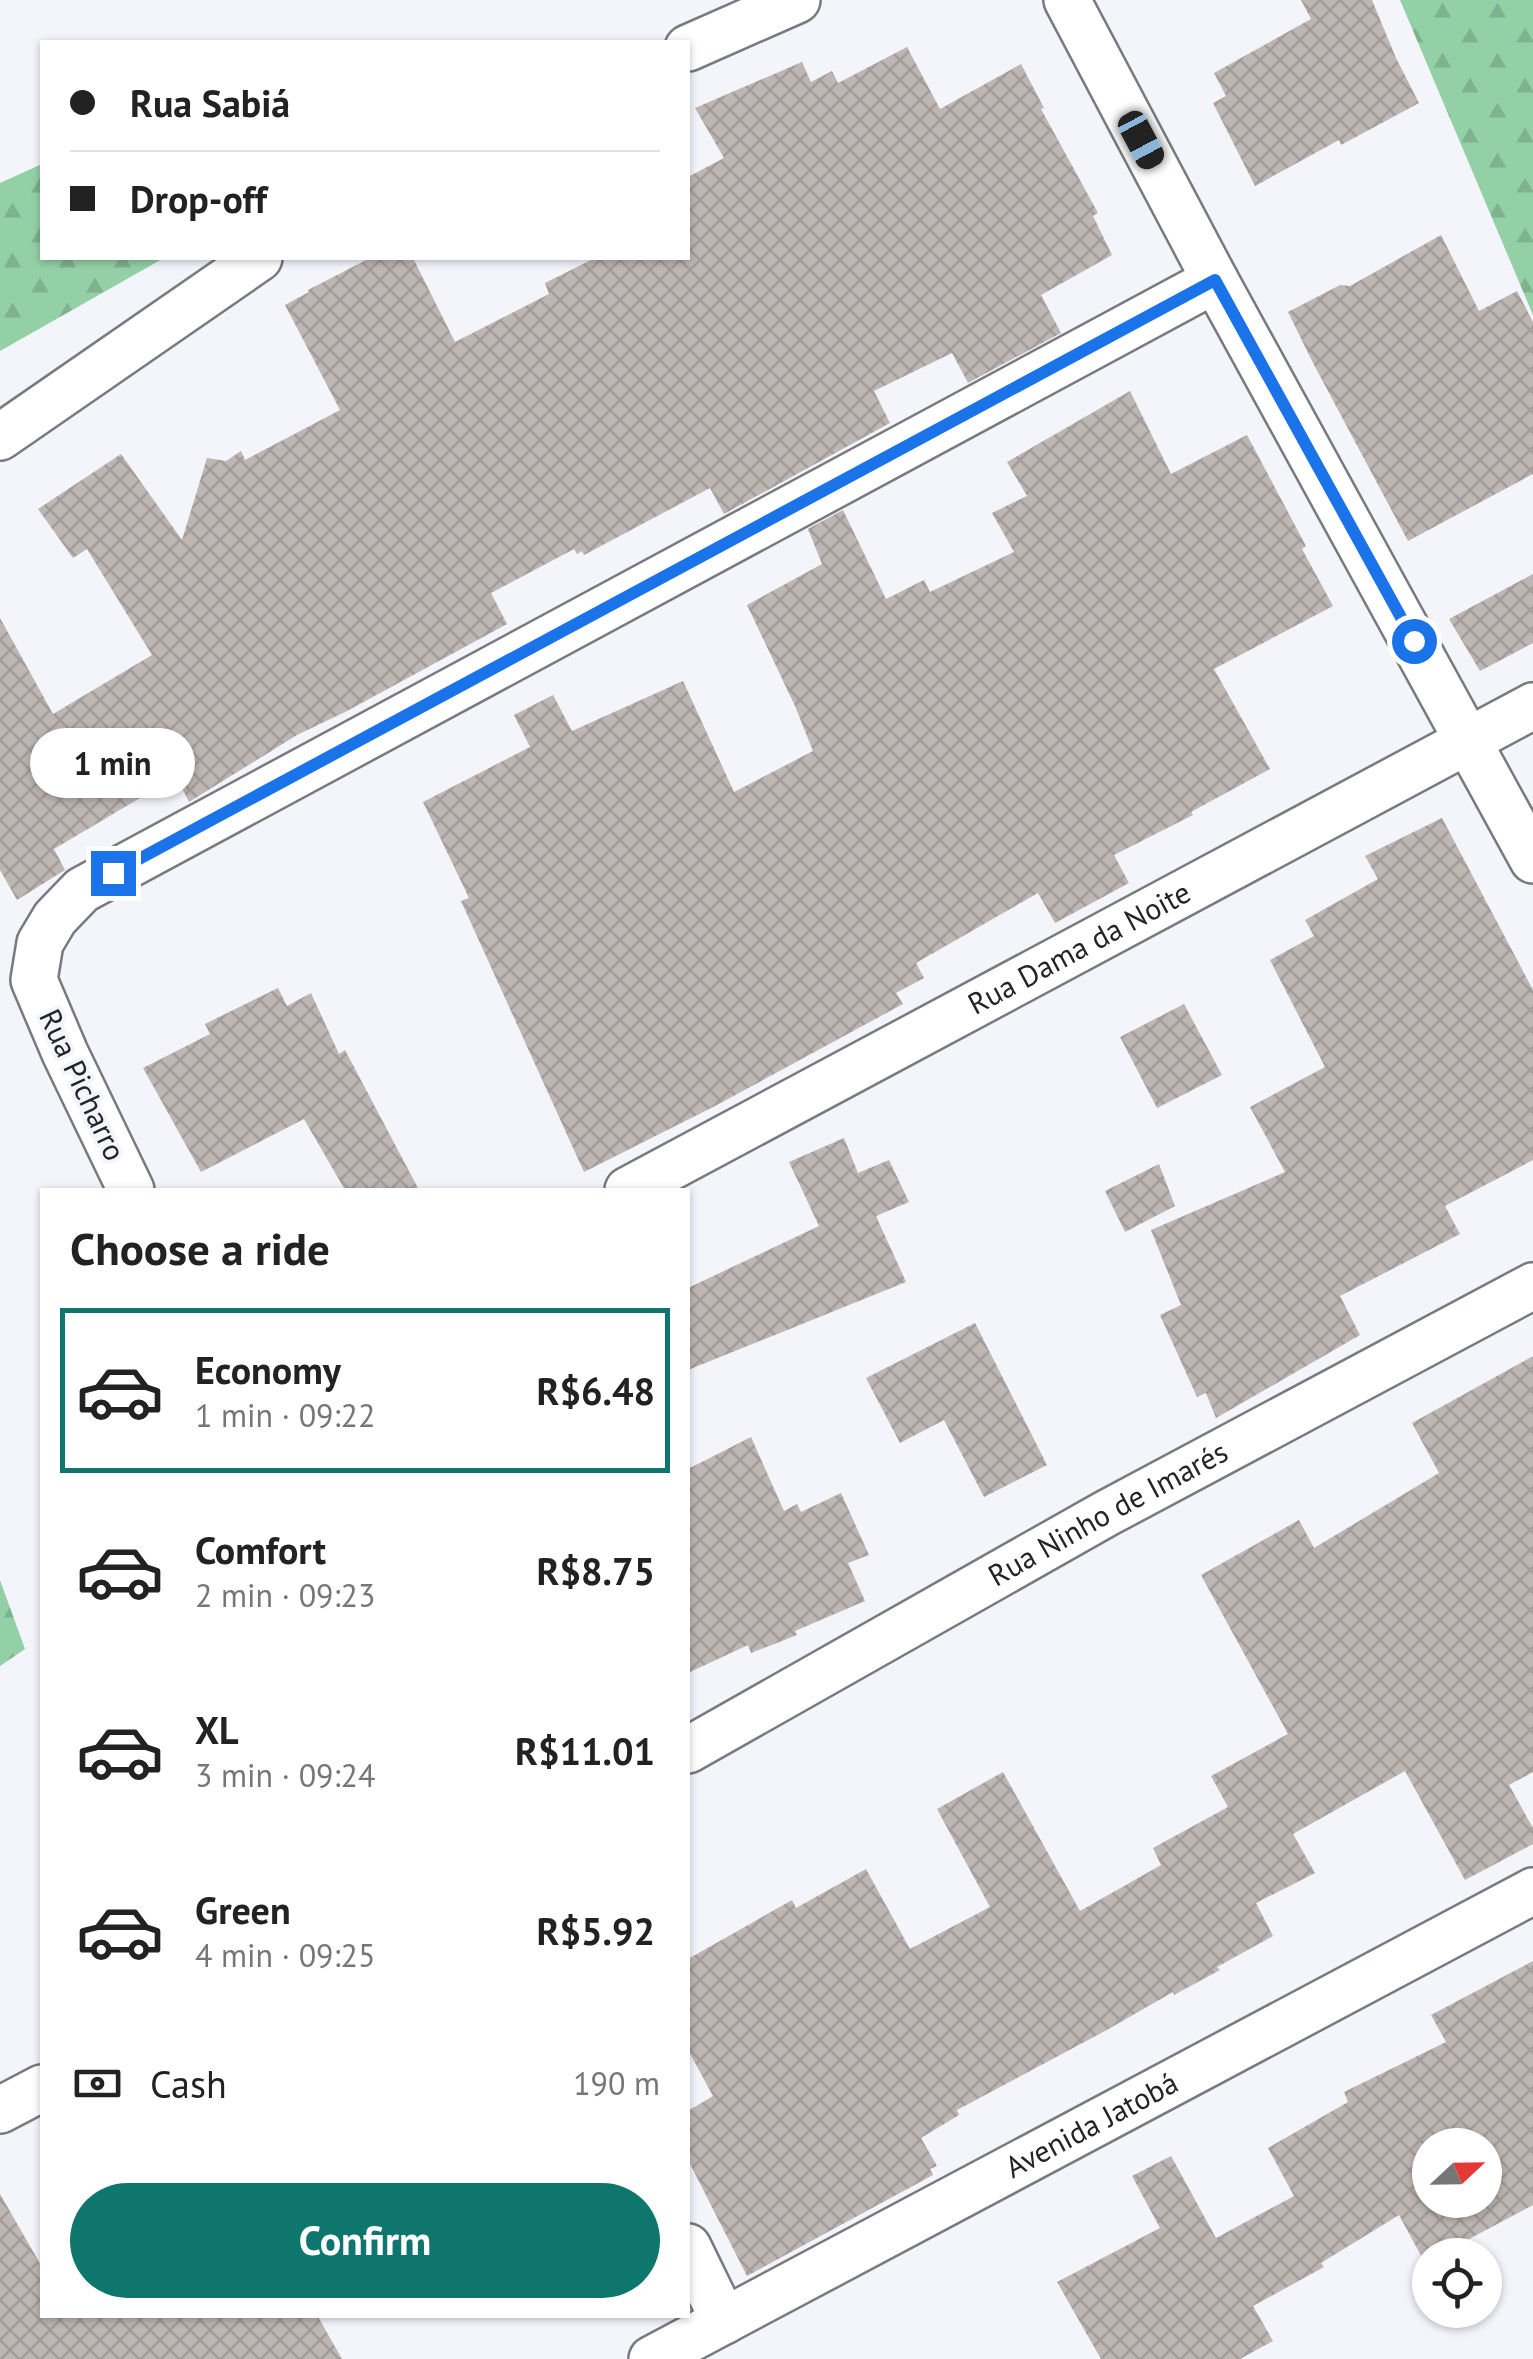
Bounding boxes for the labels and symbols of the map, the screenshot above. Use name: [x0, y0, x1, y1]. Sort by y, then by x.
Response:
car: [1114, 106, 1168, 174]
route start: [1392, 619, 1437, 664]
callout: 1 min: [31, 728, 196, 798]
route end: [91, 851, 136, 896]
street label: Rua Dama da Noite: [961, 872, 1197, 1023]
street label: Rua Picharro: [31, 1002, 135, 1166]
street label: Rua Ninho de Imarés: [981, 1431, 1234, 1594]
street label: Avenida Jatobá: [998, 2062, 1184, 2186]
north arrow: [1412, 2128, 1502, 2218]

